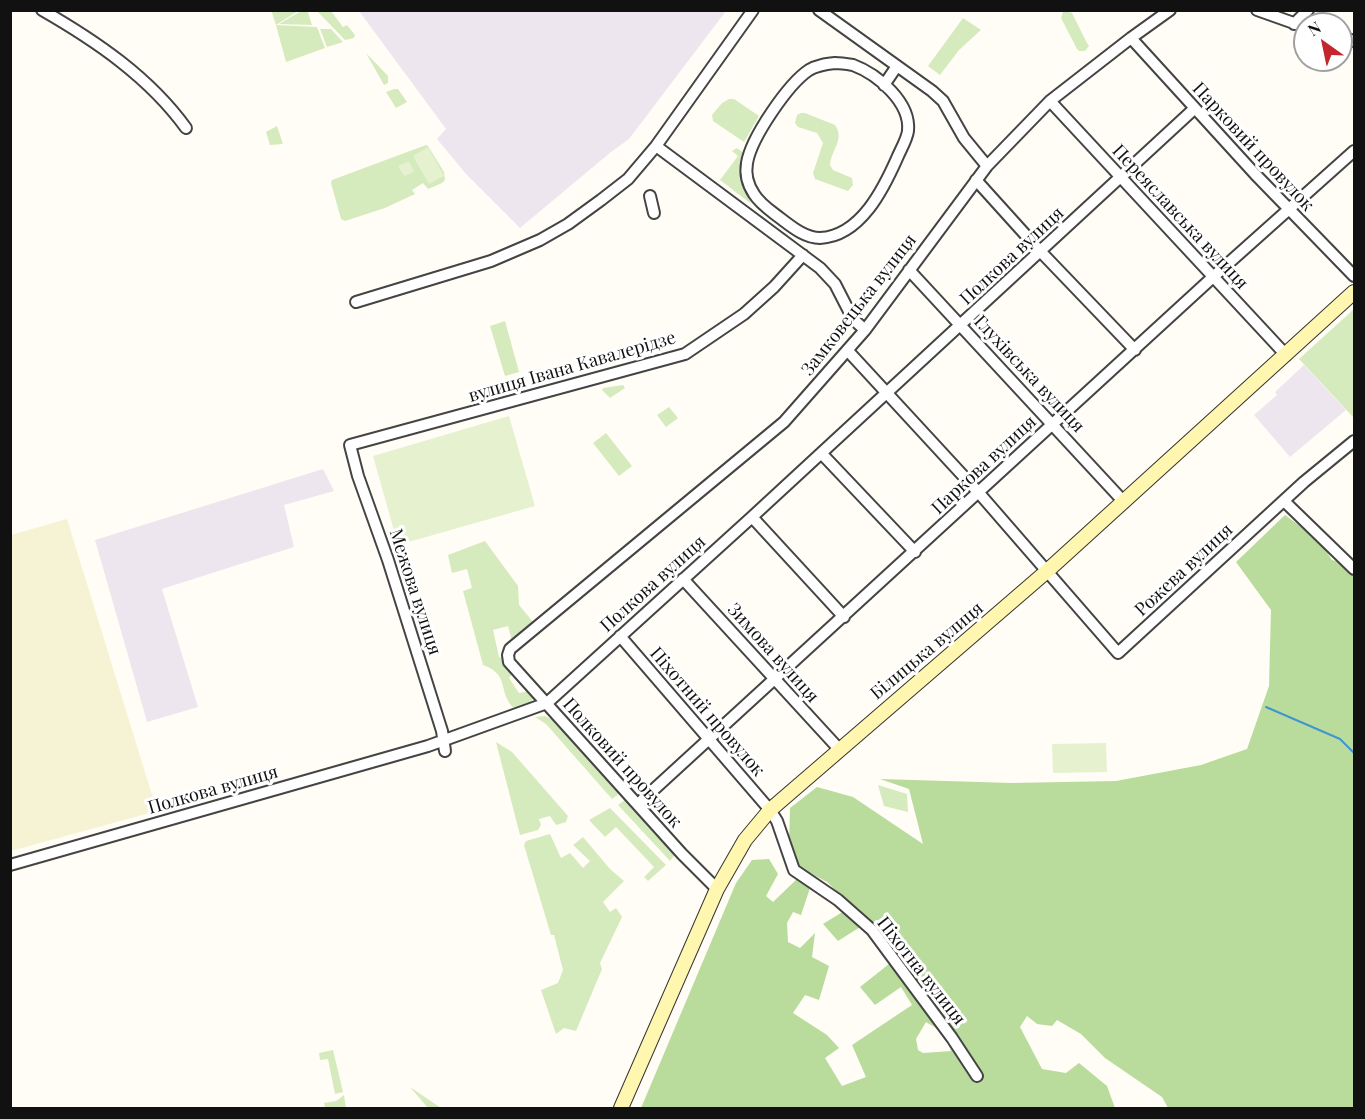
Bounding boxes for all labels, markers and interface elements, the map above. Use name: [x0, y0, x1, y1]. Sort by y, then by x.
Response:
north arrow: [1293, 12, 1353, 72]
text: N: [1303, 16, 1325, 40]
street label: Парковий провулок: [1188, 78, 1318, 216]
street label: Переяславська вулиця: [1107, 140, 1253, 294]
street label: Полкова вулиця: [956, 202, 1068, 310]
street label: Замковецька вулиця: [797, 230, 921, 380]
street label: Глухівська вулиця: [969, 311, 1089, 437]
street label: вулиця Івана Кавалерідзе: [466, 327, 678, 407]
street label: Паркова вулиця: [927, 411, 1041, 519]
street label: Рожева вулиця: [1131, 519, 1237, 621]
street label: Межова вулиця: [384, 526, 446, 658]
street label: Полкова вулиця: [596, 531, 710, 637]
street label: Білицька вулиця: [866, 598, 988, 704]
street label: Зимова вулиця: [723, 599, 823, 707]
street label: Піхотний провулок: [645, 643, 769, 781]
street label: Полковий провулок: [558, 694, 686, 832]
street label: Полкова вулиця: [146, 761, 280, 819]
street label: Піхотна вулиця: [872, 913, 970, 1029]

